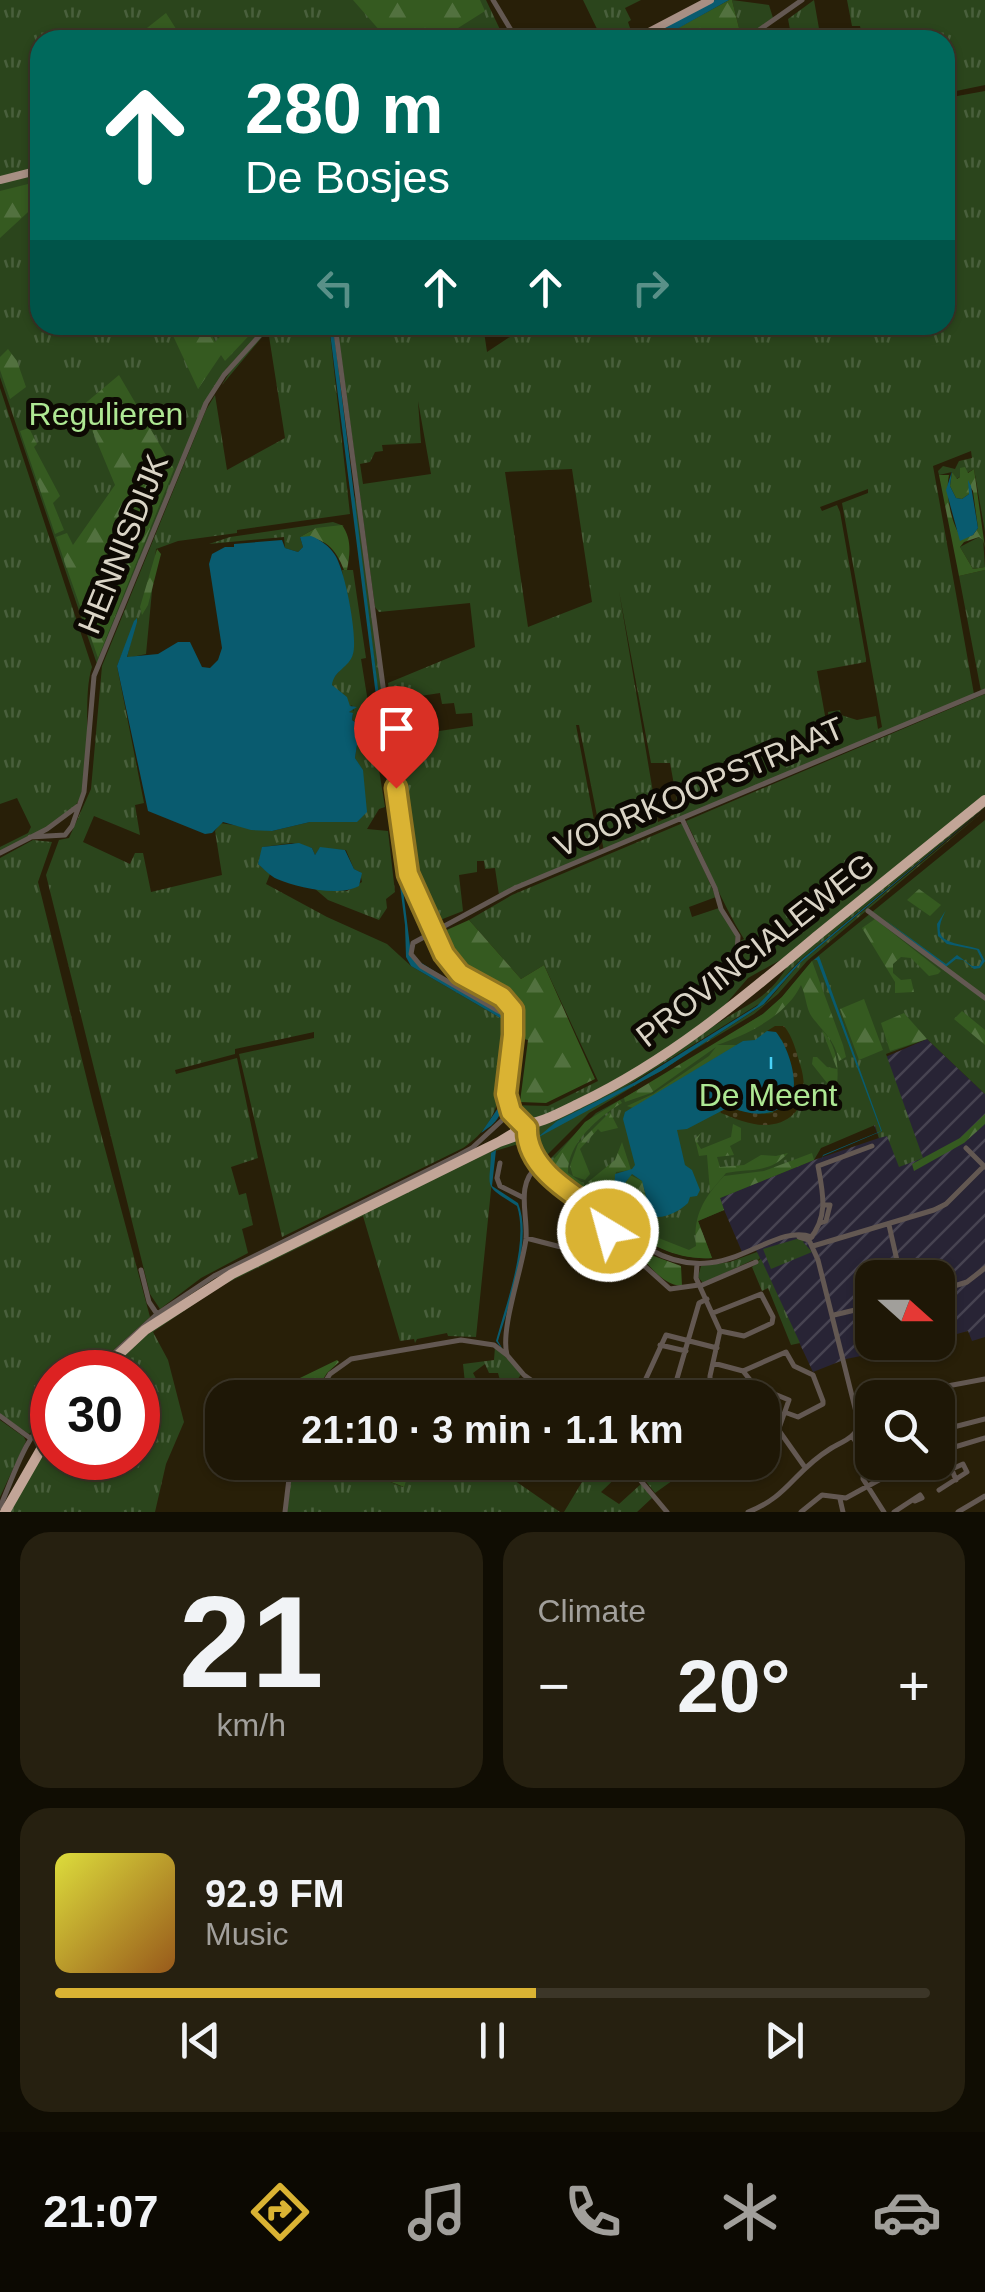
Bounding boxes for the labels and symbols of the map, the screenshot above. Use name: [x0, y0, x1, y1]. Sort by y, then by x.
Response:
park label: Regulieren: [29, 396, 183, 432]
street label: HENNISDIJK: [71, 449, 175, 639]
pin: [354, 686, 439, 789]
street label: VOORKOOPSTRAAT: [549, 710, 849, 864]
street label: PROVINCIALEWEG: [629, 846, 881, 1054]
park label: De Meent: [699, 1077, 837, 1113]
position arrow: [556, 1179, 660, 1283]
north arrow: [855, 1260, 955, 1360]
speed limit sign: 30: [30, 1350, 160, 1480]

